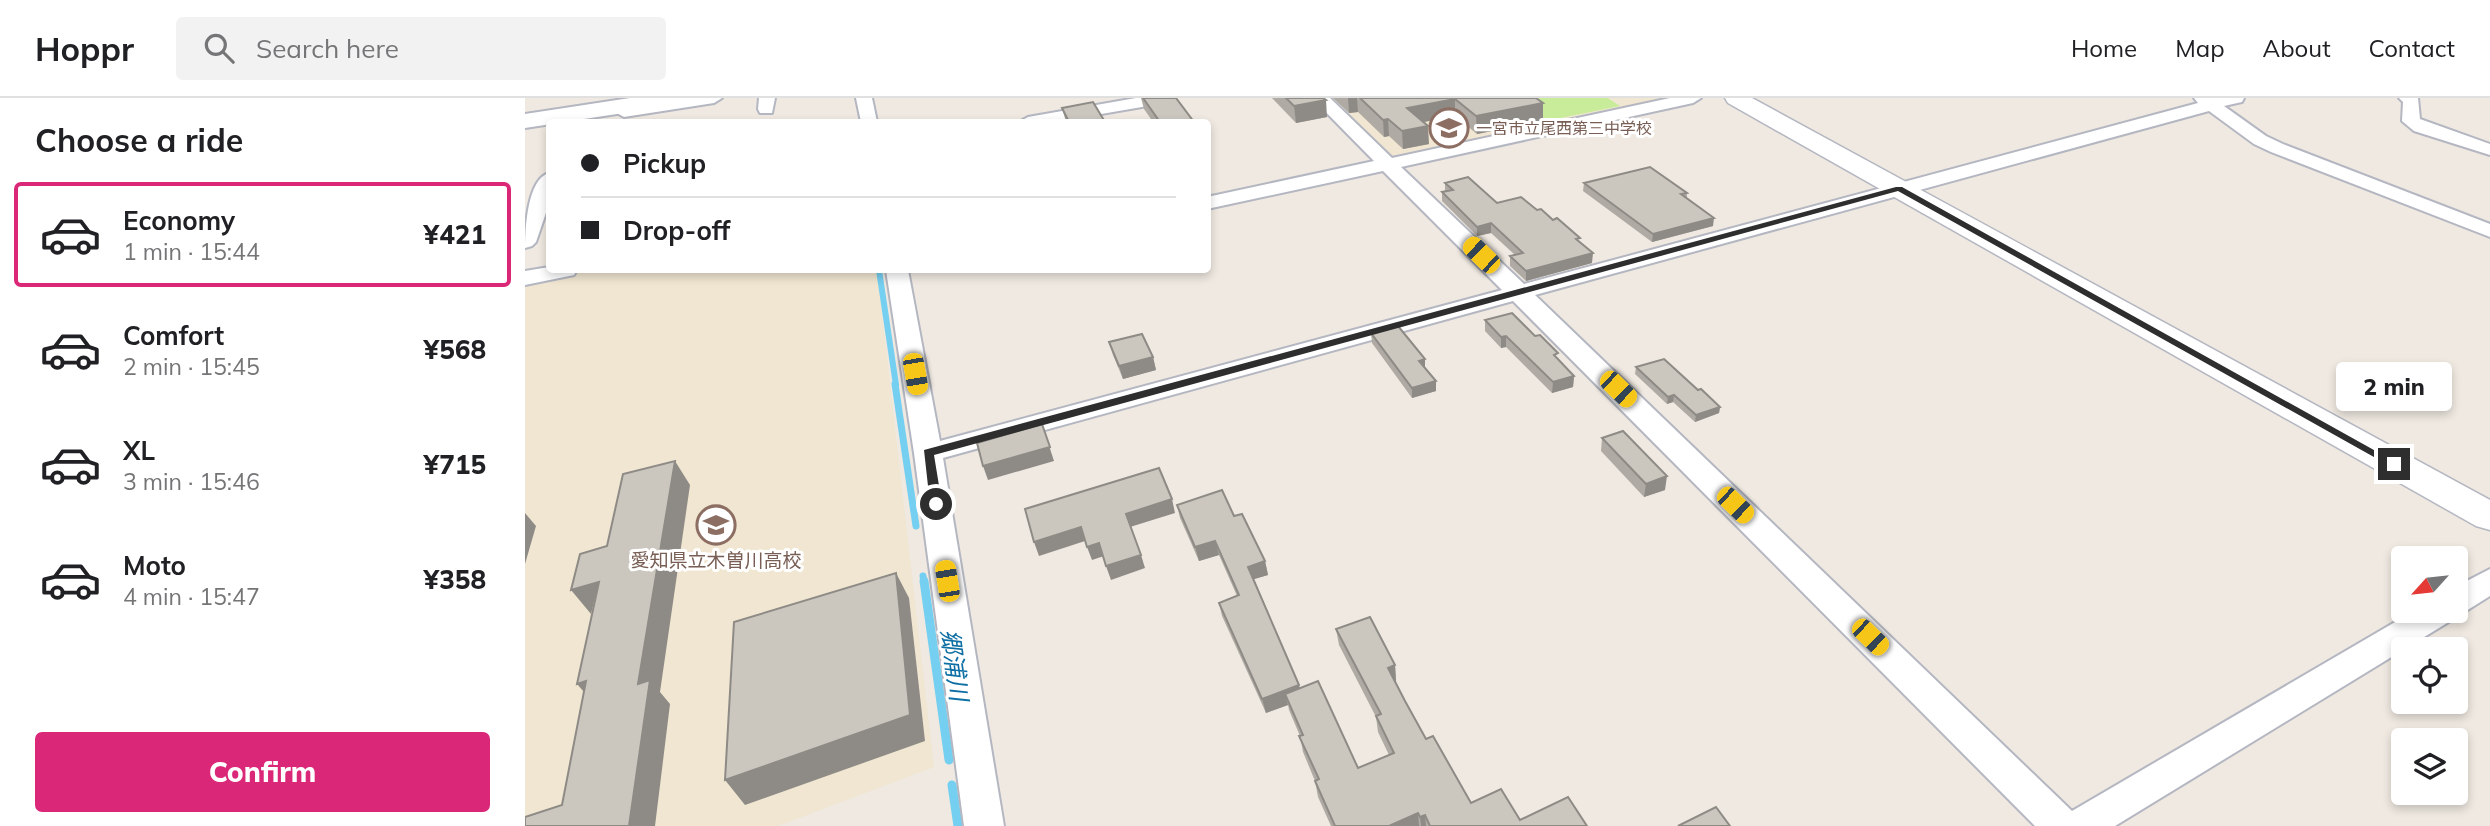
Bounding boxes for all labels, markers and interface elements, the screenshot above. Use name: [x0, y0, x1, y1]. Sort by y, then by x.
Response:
search box: [176, 17, 666, 80]
text: Hoppr: [35, 28, 134, 69]
icon: search: [200, 29, 238, 67]
text: Search here: [256, 32, 399, 65]
text: Home: [2071, 33, 2137, 63]
text: Map: [2175, 33, 2225, 63]
text: About: [2263, 33, 2331, 63]
text: Contact: [2369, 33, 2455, 63]
school or university icon: 一宮市立尾西第三中学校: [1428, 107, 1470, 149]
place label: 一宮市立尾西第三中学校: [1476, 118, 1652, 138]
text: Choose a ride: [35, 120, 243, 160]
text: Pickup: [623, 147, 706, 180]
icon: car: [39, 203, 102, 266]
text: Economy: [123, 204, 235, 237]
text: Drop-off: [623, 214, 730, 247]
text: ¥421: [424, 218, 486, 251]
car: [1459, 233, 1504, 277]
text: 1 min · 15:44: [123, 237, 260, 266]
icon: car: [39, 318, 102, 381]
text: Comfort: [123, 319, 224, 352]
text: ¥568: [424, 333, 486, 366]
car: [902, 351, 929, 397]
text: 2 min · 15:45: [123, 352, 260, 381]
callout: 2 min: [2336, 362, 2452, 412]
car: [1596, 367, 1641, 411]
text: 2 min: [2363, 372, 2425, 401]
icon: car: [39, 433, 102, 496]
text: XL: [123, 434, 155, 467]
text: ¥715: [424, 448, 486, 481]
route end: [2378, 448, 2410, 480]
text: 3 min · 15:46: [123, 467, 260, 496]
car: [1713, 483, 1758, 527]
route start: [920, 488, 952, 520]
school or university icon: 愛知県立木曽川高校: [695, 504, 737, 546]
north arrow: [2391, 546, 2467, 623]
map controls: [2391, 546, 2468, 805]
icon: car: [39, 548, 102, 611]
place label: 愛知県立木曽川高校: [630, 548, 802, 572]
text: Moto: [123, 549, 186, 582]
car: [934, 559, 961, 603]
text: ¥358: [424, 563, 486, 596]
text: 4 min · 15:47: [123, 582, 260, 611]
car: [1848, 615, 1893, 659]
water label: 郷浦川: [935, 627, 975, 706]
button: locate: [2391, 637, 2468, 714]
button: layers: [2391, 728, 2468, 805]
button: Confirm: [35, 732, 490, 812]

